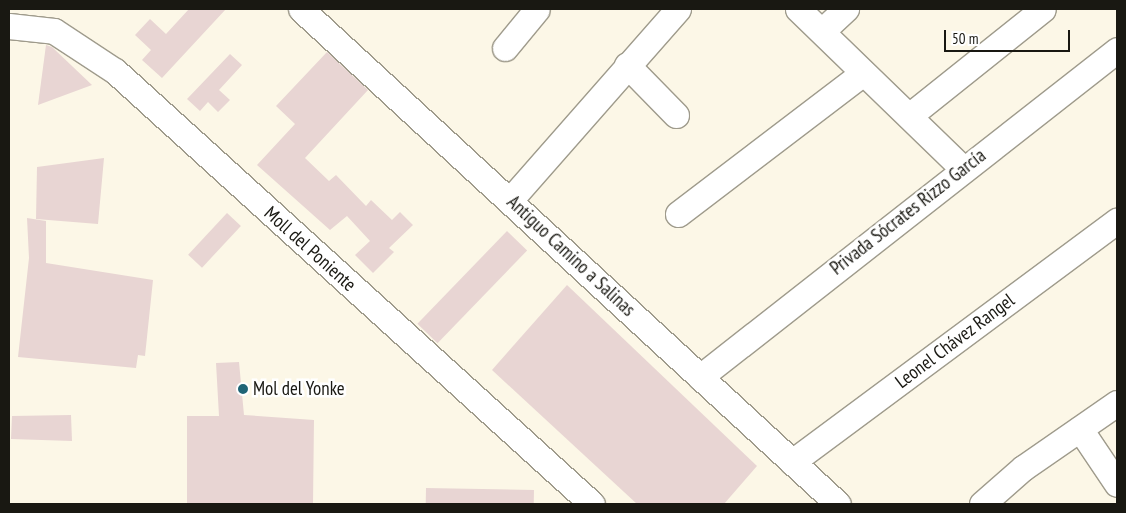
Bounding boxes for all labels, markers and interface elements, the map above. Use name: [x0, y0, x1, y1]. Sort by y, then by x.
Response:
scale bar: [946, 20, 1072, 52]
text: 50 m: [952, 29, 978, 48]
street label: Privada Sócrates Rizzo García: [826, 144, 990, 280]
street label: Antiguo Camino a Salinas: [502, 191, 640, 321]
street label: Moll del Poniente: [259, 202, 361, 296]
street label: Leonel Chávez Rangel: [891, 289, 1019, 393]
place label: Mol del Yonke: [253, 378, 345, 400]
marker: Mol del Yonke: [237, 383, 249, 395]

